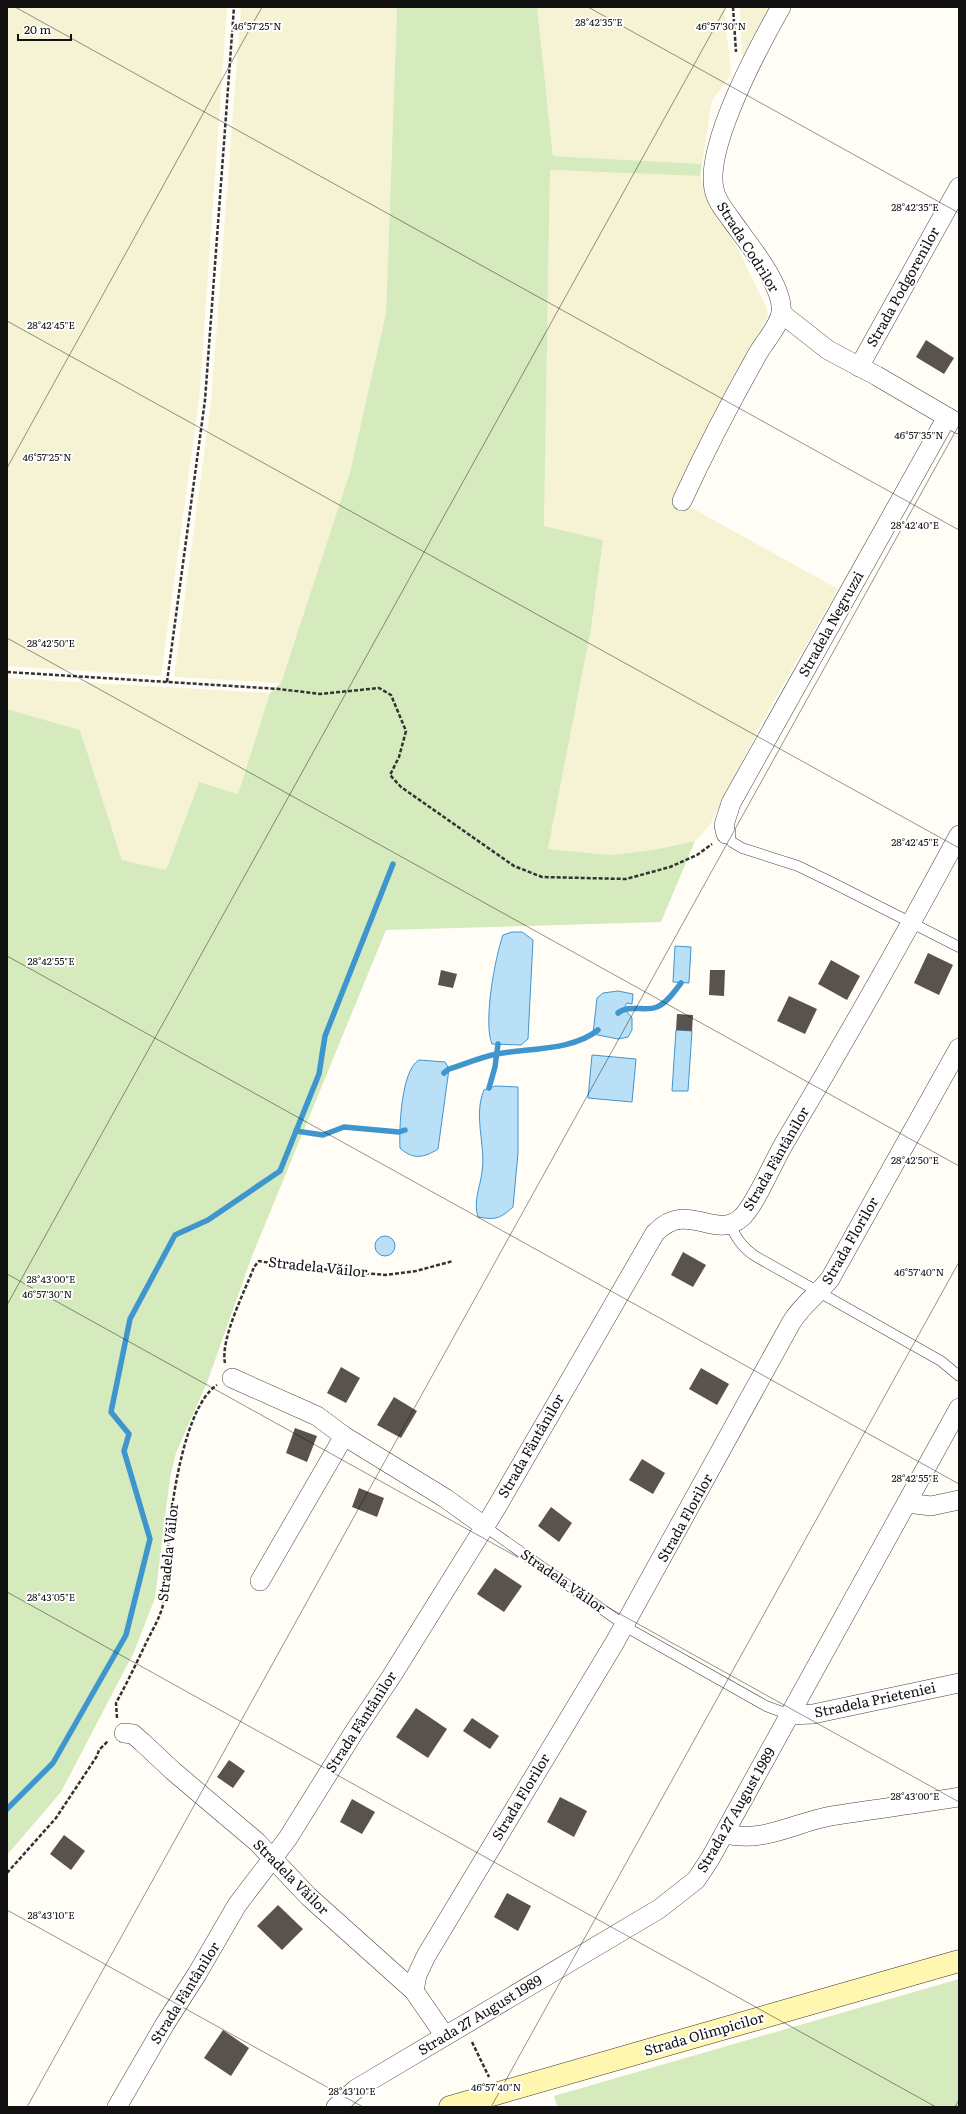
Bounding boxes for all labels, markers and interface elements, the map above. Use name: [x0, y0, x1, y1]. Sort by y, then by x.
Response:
text: 28°42'35"E: [575, 14, 623, 29]
scale bar: [18, 16, 71, 42]
text: 46°57'25"N: [233, 18, 281, 33]
text: 46°57'30"N: [696, 18, 746, 33]
text: 20 m: [24, 20, 51, 38]
street label: Strada Codrilor: [713, 197, 785, 296]
text: 28°42'35"E: [891, 199, 939, 214]
street label: Strada Podgorenilor: [861, 223, 944, 350]
text: 28°42'45"E: [27, 317, 75, 332]
text: 46°57'35"N: [894, 427, 944, 442]
text: 46°57'25"N: [23, 449, 71, 464]
text: 28°42'40"E: [891, 517, 939, 532]
street label: Stradela Negruzzi: [793, 567, 868, 680]
text: 28°42'50"E: [27, 635, 75, 650]
text: 28°42'45"E: [891, 834, 939, 849]
text: 28°42'55"E: [27, 953, 75, 968]
street label: Strada Fântânilor: [737, 1103, 813, 1214]
text: 28°42'50"E: [891, 1152, 939, 1167]
street label: Strada Florilor: [816, 1193, 882, 1288]
street label: Stradela Văilor: [268, 1251, 369, 1281]
text: 46°57'40"N: [894, 1264, 944, 1279]
text: 28°43'00"E: [27, 1271, 75, 1286]
text: 46°57'30"N: [22, 1286, 72, 1301]
street label: Strada Fântânilor: [492, 1390, 568, 1501]
street label: Strada Florilor: [652, 1469, 717, 1565]
text: 28°42'55"E: [891, 1470, 939, 1485]
street label: Stradela Văilor: [152, 1501, 182, 1602]
street label: Stradela Văilor: [517, 1543, 610, 1617]
text: 28°43'05"E: [27, 1589, 75, 1604]
street label: Strada Fântânilor: [320, 1667, 401, 1776]
street label: Stradela Prieteniei: [812, 1676, 938, 1722]
street label: Strada 27 August 1989: [691, 1743, 779, 1876]
street label: Strada Florilor: [486, 1749, 554, 1844]
text: 28°43'00"E: [891, 1788, 939, 1803]
street label: Stradela Văilor: [249, 1834, 334, 1919]
text: 28°43'10"E: [27, 1907, 75, 1922]
street label: Strada Fântânilor: [145, 1937, 224, 2047]
street label: Strada 27 August 1989: [414, 1969, 545, 2059]
street label: Strada Olimpicilor: [641, 2006, 766, 2060]
text: 46°57'40"N: [471, 2079, 521, 2094]
text: 28°43'10"E: [328, 2083, 376, 2098]

